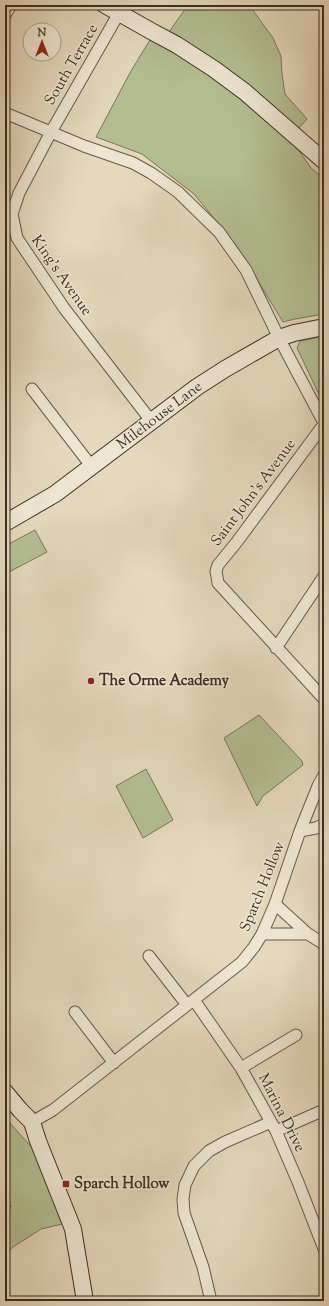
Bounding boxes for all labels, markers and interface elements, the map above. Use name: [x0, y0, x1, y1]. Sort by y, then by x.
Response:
street label: South Terrace: [40, 20, 104, 110]
north arrow: [22, 22, 62, 62]
text: N: [37, 25, 47, 41]
street label: King's Avenue: [25, 232, 97, 320]
street label: Milehouse Lane: [113, 377, 207, 455]
street label: Saint John's Avenue: [207, 435, 301, 551]
place label: The Orme Academy: [99, 671, 229, 692]
marker: The Orme Academy: [86, 676, 96, 686]
street label: Sparch Hollow: [235, 839, 291, 935]
street label: Marina Drive: [252, 1070, 310, 1156]
place label: Sparch Hollow: [74, 1174, 170, 1195]
marker: Sparch Hollow: [61, 1179, 71, 1189]

